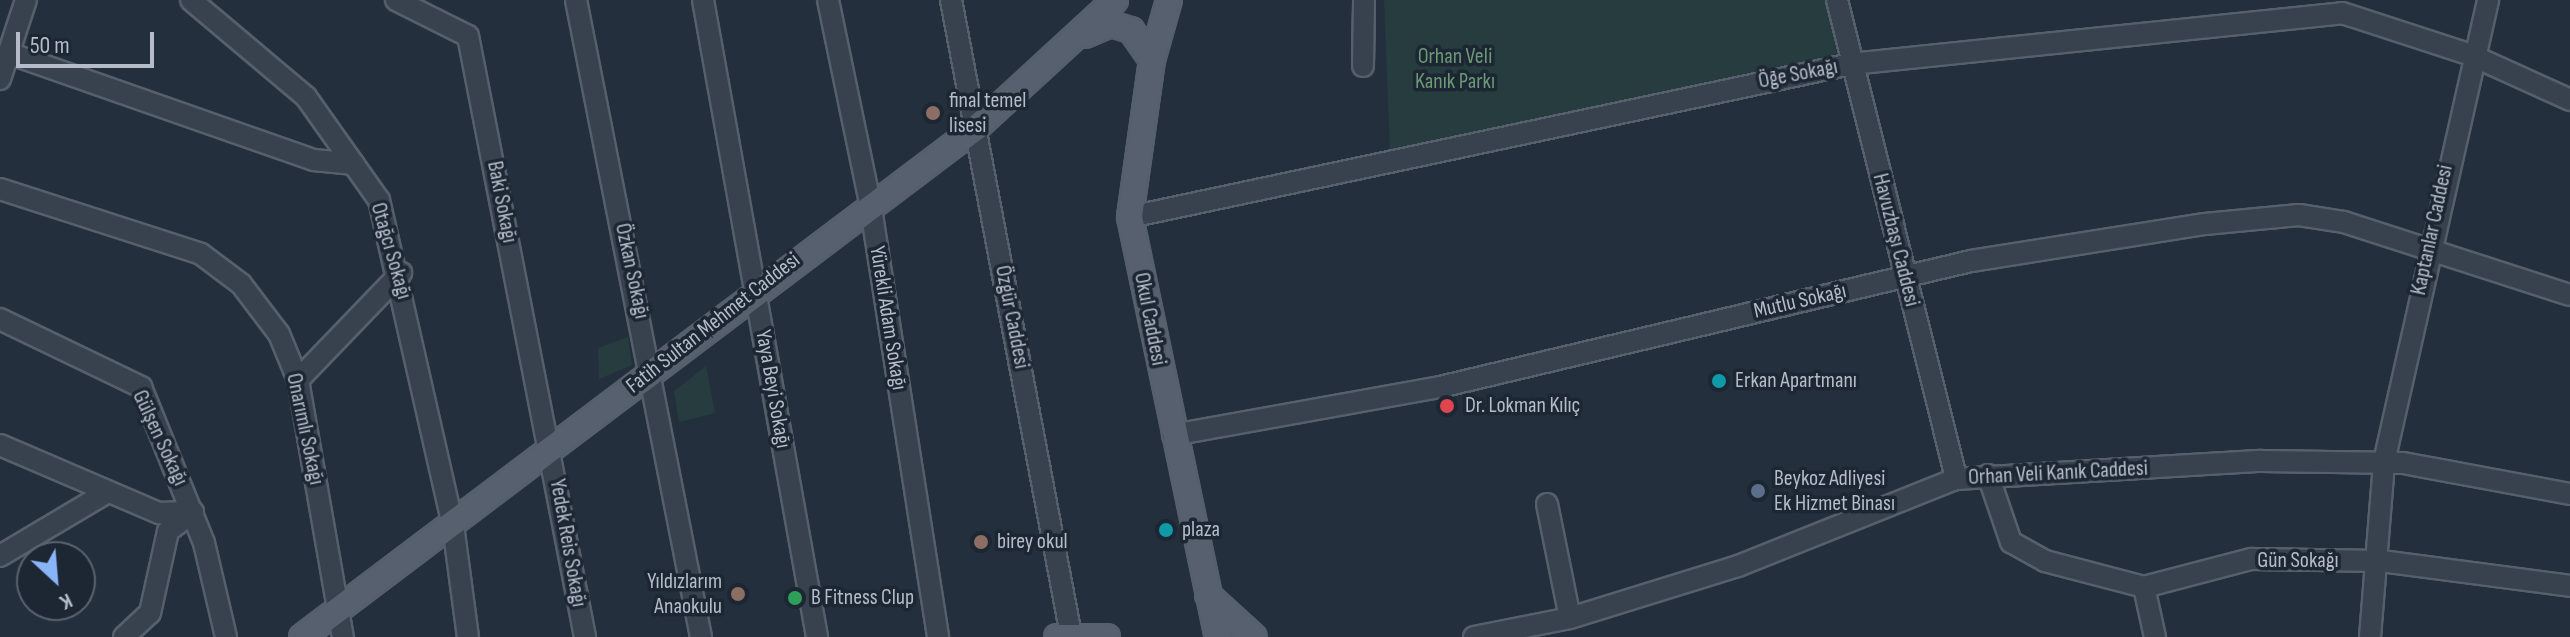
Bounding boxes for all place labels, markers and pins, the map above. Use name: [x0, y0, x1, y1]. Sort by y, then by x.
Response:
place label: final temel lisesi: [949, 87, 1027, 138]
marker: final temel lisesi: [924, 104, 942, 122]
place label: Erkan Apartmanı: [1735, 368, 1857, 394]
marker: Erkan Apartmanı: [1710, 372, 1728, 390]
place label: Dr. Lokman Kılıç: [1465, 393, 1580, 419]
marker: Dr. Lokman Kılıç: [1436, 395, 1458, 417]
place label: Beykoz Adliyesi Ek Hizmet Binası: [1774, 465, 1895, 516]
marker: Beykoz Adliyesi Ek Hizmet Binası: [1749, 482, 1767, 500]
place label: plaza: [1182, 517, 1220, 543]
marker: plaza: [1157, 521, 1175, 539]
place label: birey okul: [997, 529, 1068, 555]
marker: birey okul: [972, 533, 990, 551]
place label: Yıldızlarım Anaokulu: [647, 568, 722, 620]
marker: Yıldızlarım Anaokulu: [729, 585, 747, 603]
place label: B Fitness Clup: [811, 585, 914, 611]
marker: B Fitness Clup: [786, 589, 804, 607]

